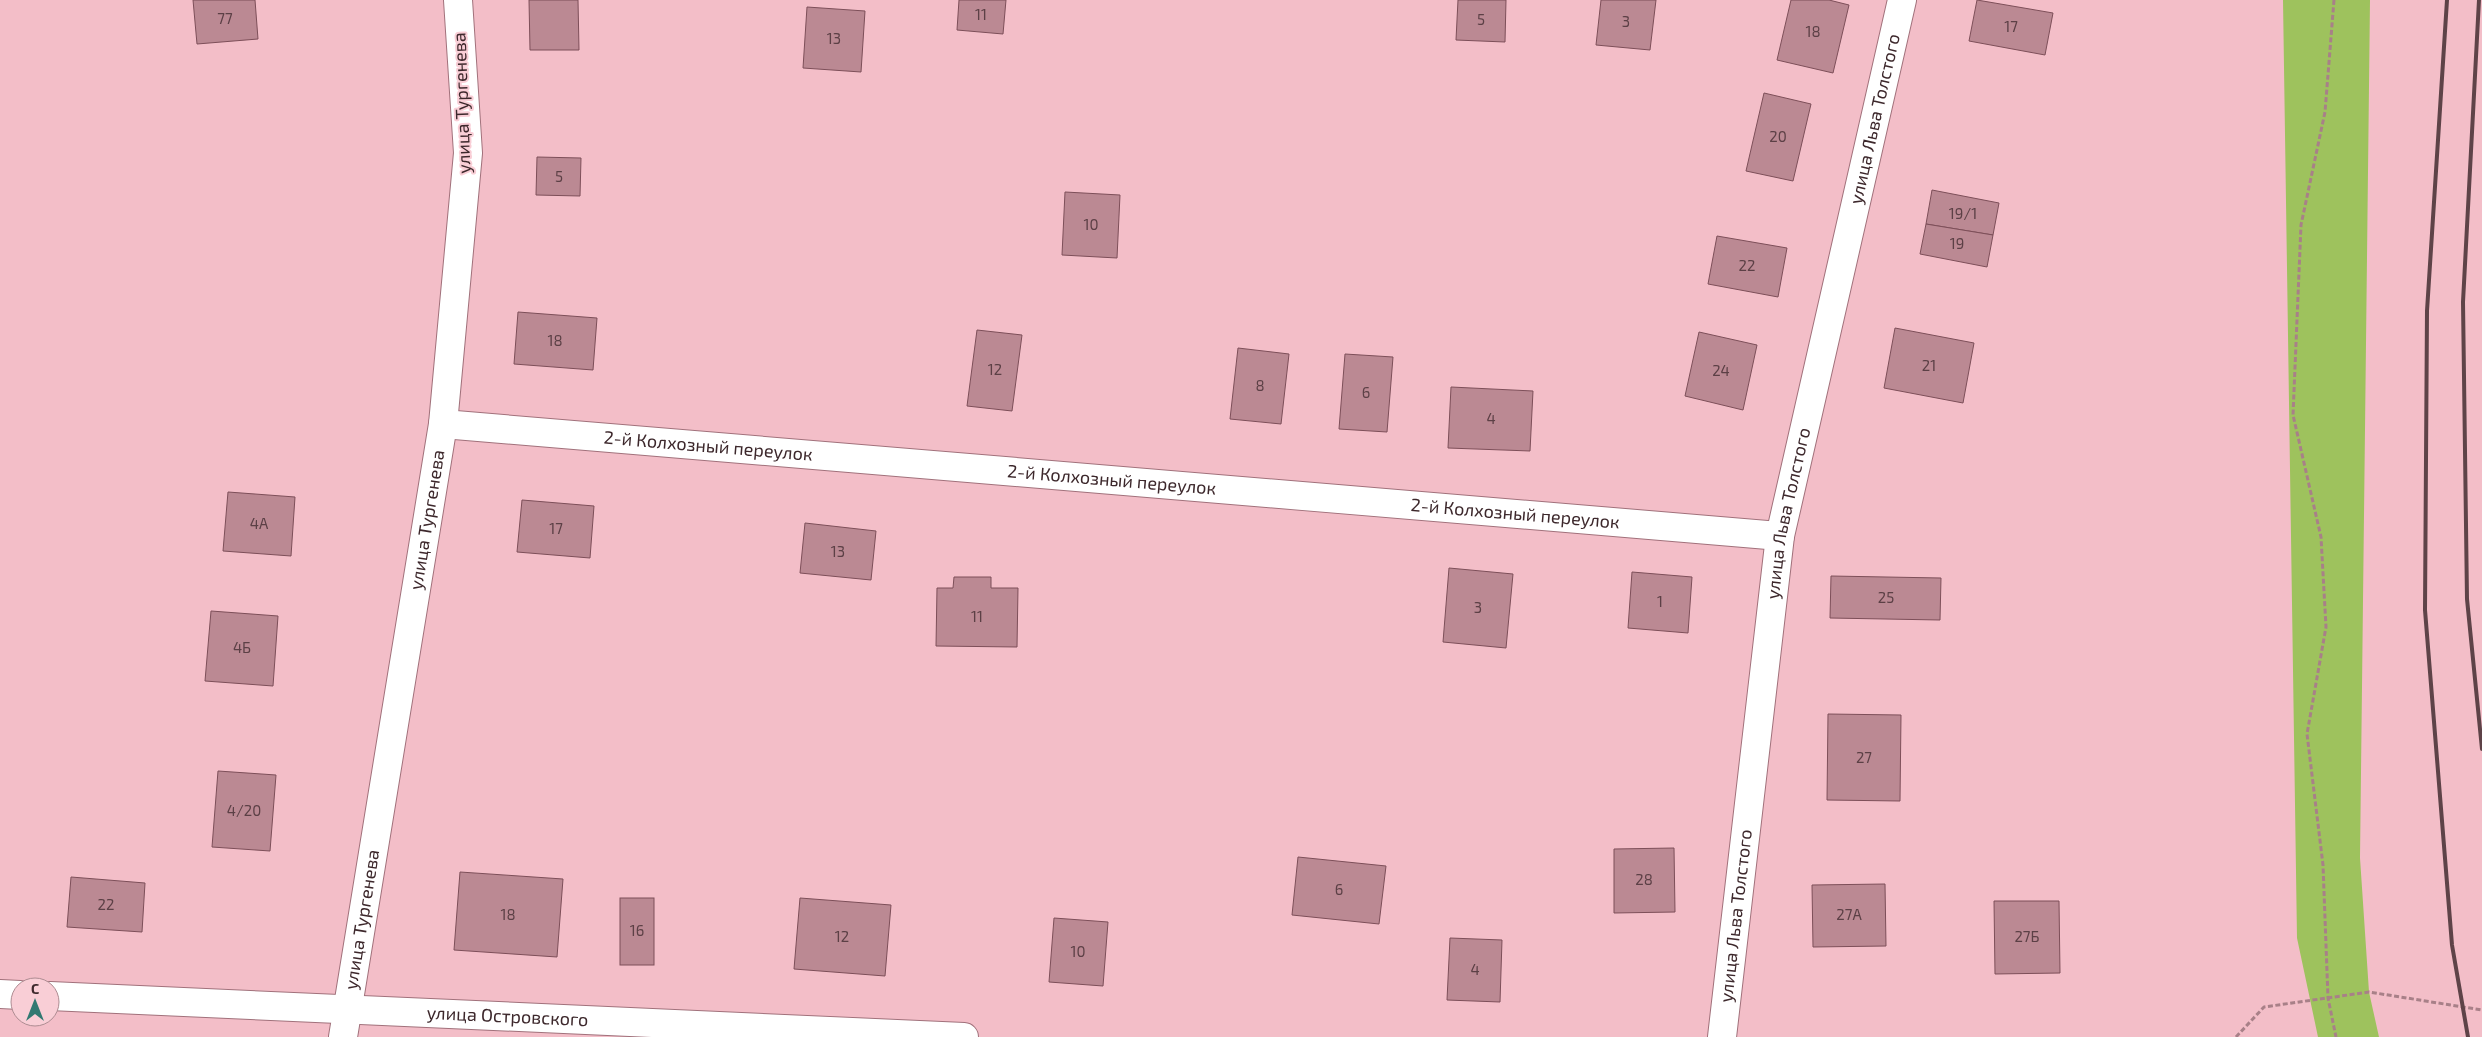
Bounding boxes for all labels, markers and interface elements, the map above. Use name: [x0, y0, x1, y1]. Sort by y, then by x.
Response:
house number: 11: [975, 5, 987, 23]
house number: 77: [217, 9, 233, 27]
house number: 5: [1477, 10, 1485, 28]
house number: 3: [1622, 12, 1630, 30]
house number: 17: [2004, 17, 2018, 35]
house number: 18: [1805, 22, 1821, 40]
house number: 13: [827, 29, 841, 47]
street label: улица Льва Толстого: [1844, 31, 1904, 206]
street label: улица Тургенева: [448, 32, 474, 174]
house number: 20: [1769, 127, 1787, 145]
house number: 5: [555, 167, 563, 185]
house number: 19/1: [1949, 204, 1977, 222]
house number: 10: [1083, 215, 1099, 233]
house number: 19: [1950, 234, 1964, 252]
house number: 22: [1739, 256, 1755, 274]
house number: 18: [547, 331, 563, 349]
house number: 21: [1922, 356, 1936, 374]
house number: 12: [988, 360, 1002, 378]
house number: 24: [1712, 361, 1730, 379]
house number: 8: [1255, 376, 1265, 394]
house number: 6: [1362, 383, 1370, 401]
house number: 4: [1486, 409, 1496, 427]
street label: 2-й Колхозный переулок: [603, 425, 814, 465]
street label: улица Льва Толстого: [1761, 425, 1814, 600]
street label: улица Тургенева: [404, 448, 449, 591]
street label: 2-й Колхозный переулок: [1006, 459, 1217, 499]
street label: 2-й Колхозный переулок: [1410, 493, 1621, 533]
house number: 4А: [250, 514, 269, 532]
house number: 17: [549, 519, 563, 537]
house number: 13: [831, 542, 845, 560]
house number: 25: [1878, 588, 1894, 606]
house number: 1: [1657, 592, 1663, 610]
house number: 3: [1474, 598, 1482, 616]
house number: 11: [971, 607, 983, 625]
house number: 4Б: [233, 638, 251, 656]
house number: 27: [1856, 748, 1872, 766]
house number: 4/20: [227, 801, 261, 819]
street label: улица Льва Толстого: [1714, 828, 1756, 1004]
street label: улица Тургенева: [339, 848, 383, 991]
house number: 28: [1635, 870, 1653, 888]
house number: 6: [1335, 880, 1343, 898]
house number: 22: [98, 895, 114, 913]
house number: 18: [500, 905, 516, 923]
house number: 27А: [1836, 905, 1862, 923]
house number: 16: [630, 921, 644, 939]
house number: 12: [835, 927, 849, 945]
house number: 27Б: [2014, 927, 2040, 945]
house number: 10: [1070, 942, 1086, 960]
house number: 4: [1470, 960, 1480, 978]
north arrow: [10, 977, 60, 1027]
text: С: [31, 980, 39, 997]
street label: улица Островского: [426, 1001, 589, 1030]

